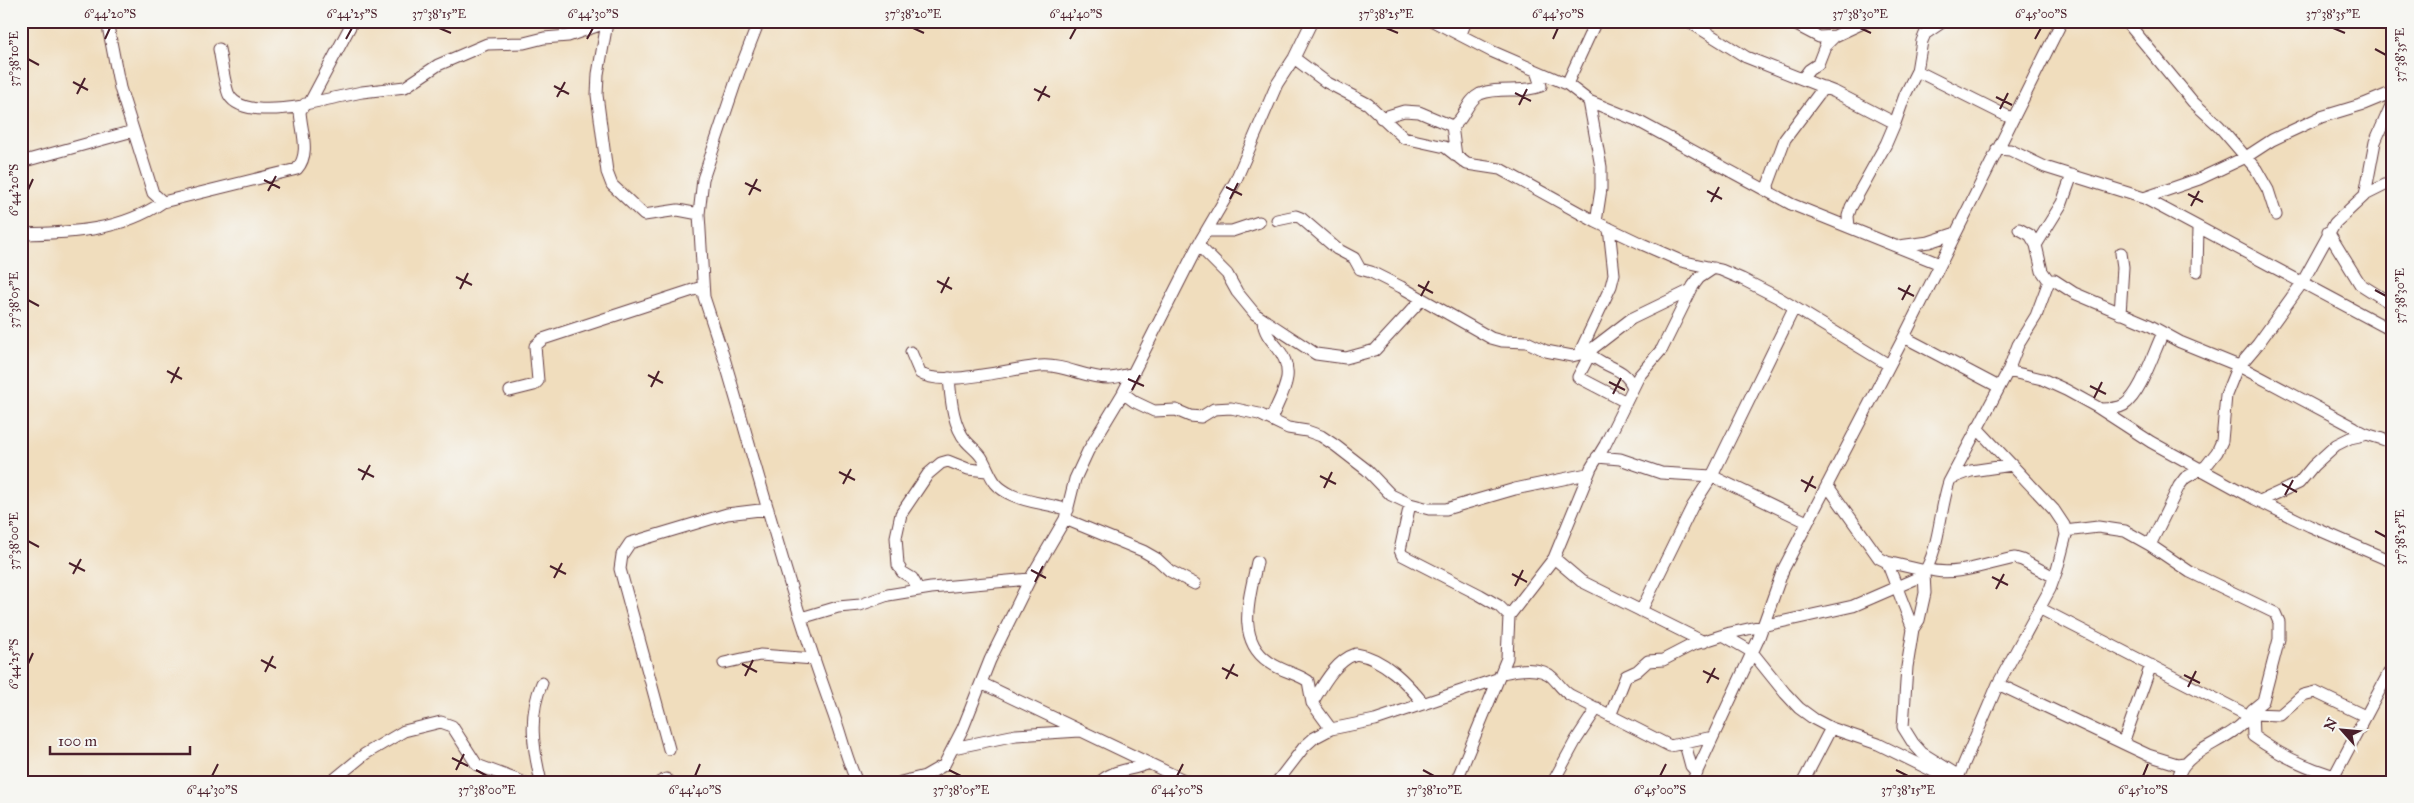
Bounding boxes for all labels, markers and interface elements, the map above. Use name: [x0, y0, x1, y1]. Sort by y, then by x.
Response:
text: 6°44'20"S: [84, 7, 136, 21]
text: 6°44'25"S: [327, 7, 377, 21]
text: 37°38'15"E: [412, 7, 466, 21]
text: 6°44'30"S: [567, 7, 619, 21]
text: 37°38'20"E: [885, 7, 942, 21]
text: 6°44'40"S: [1049, 7, 1103, 21]
text: 37°38'25"E: [1358, 7, 1414, 21]
text: 6°44'50"S: [1532, 7, 1584, 21]
text: 37°38'30"E: [1832, 7, 1888, 21]
text: 6°45'00"S: [2015, 7, 2067, 21]
text: 37°38'35"E: [2306, 7, 2361, 21]
text: 37°38'35"E: [2393, 27, 2407, 82]
text: 37°38'10"E: [7, 31, 21, 87]
text: 6°44'20"S: [7, 164, 21, 216]
text: 37°38'30"E: [2393, 268, 2407, 324]
text: 37°38'05"E: [7, 271, 21, 328]
text: 37°38'25"E: [2393, 509, 2407, 565]
text: 37°38'00"E: [7, 512, 21, 570]
text: 6°44'25"S: [7, 639, 21, 689]
north arrow: [2316, 706, 2366, 756]
text: N: [2321, 715, 2341, 733]
scale bar: [50, 723, 190, 755]
text: 100 m: [58, 732, 98, 750]
text: 6°44'30"S: [186, 783, 238, 797]
text: 37°38'00"E: [458, 783, 516, 797]
text: 6°44'40"S: [668, 783, 722, 797]
text: 37°38'05"E: [933, 783, 990, 797]
text: 6°44'50"S: [1151, 783, 1203, 797]
text: 37°38'10"E: [1406, 783, 1462, 797]
text: 6°45'00"S: [1634, 783, 1686, 797]
text: 37°38'15"E: [1881, 783, 1935, 797]
text: 6°45'10"S: [2118, 783, 2168, 797]

